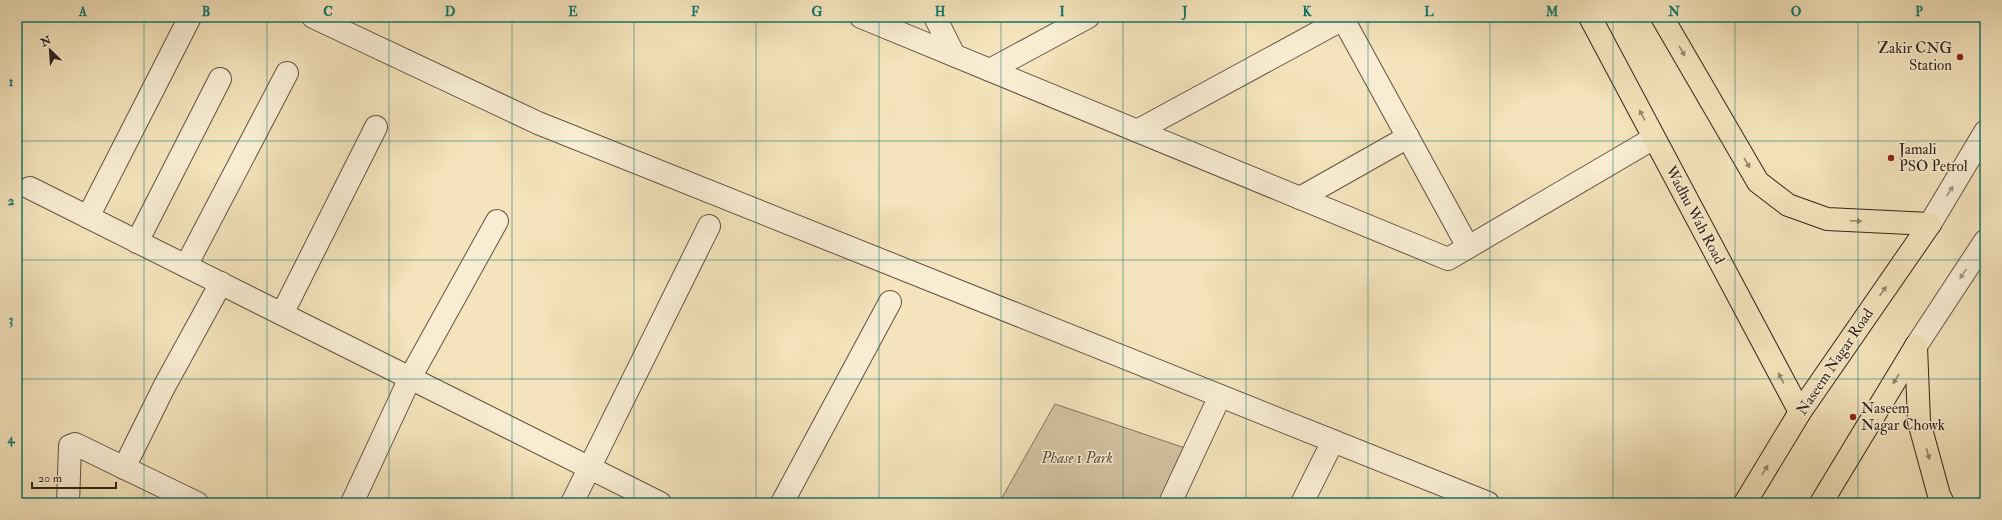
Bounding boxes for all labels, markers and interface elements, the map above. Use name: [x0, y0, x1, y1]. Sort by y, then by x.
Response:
text: A: [78, 4, 88, 20]
text: B: [202, 4, 210, 20]
text: C: [323, 4, 333, 20]
text: D: [445, 4, 456, 20]
text: E: [568, 4, 578, 20]
text: F: [691, 4, 700, 20]
text: G: [812, 4, 823, 20]
text: H: [935, 4, 946, 20]
text: I: [1059, 4, 1065, 20]
text: J: [1181, 4, 1188, 21]
text: K: [1302, 4, 1312, 20]
text: L: [1424, 4, 1434, 20]
text: M: [1545, 4, 1559, 20]
text: N: [1667, 4, 1680, 20]
text: O: [1791, 4, 1802, 20]
text: P: [1915, 4, 1923, 20]
north arrow: [30, 30, 70, 70]
text: N: [38, 33, 54, 50]
place label: Zakir CNG Station: [1878, 39, 1952, 75]
one-way arrow: [1678, 45, 1685, 57]
marker: Zakir CNG Station: [1955, 52, 1965, 62]
text: 1: [9, 74, 14, 90]
one-way arrow: [1638, 109, 1645, 121]
place label: Jamali PSO Petrol: [1898, 140, 1968, 176]
marker: Jamali PSO Petrol: [1886, 153, 1896, 163]
one-way arrow: [1743, 157, 1750, 169]
street label: Wadhu Wah Road: [1661, 162, 1729, 268]
one-way arrow: [1947, 185, 1954, 197]
text: 2: [8, 193, 15, 209]
one-way arrow: [1850, 217, 1862, 224]
one-way arrow: [1960, 268, 1967, 280]
one-way arrow: [1879, 286, 1887, 297]
street label: Naseem Nagar Road: [1792, 305, 1878, 419]
text: 3: [9, 312, 14, 328]
one-way arrow: [1778, 372, 1785, 384]
one-way arrow: [1892, 373, 1899, 385]
place label: Naseem Nagar Chowk: [1861, 399, 1945, 435]
marker: Naseem Nagar Chowk: [1848, 412, 1858, 422]
text: 4: [6, 431, 15, 447]
one-way arrow: [1925, 448, 1931, 460]
park label: Phase 1 Park: [1040, 449, 1113, 468]
scale bar: [32, 464, 116, 490]
one-way arrow: [1761, 465, 1769, 475]
text: 20 m: [38, 471, 63, 486]

